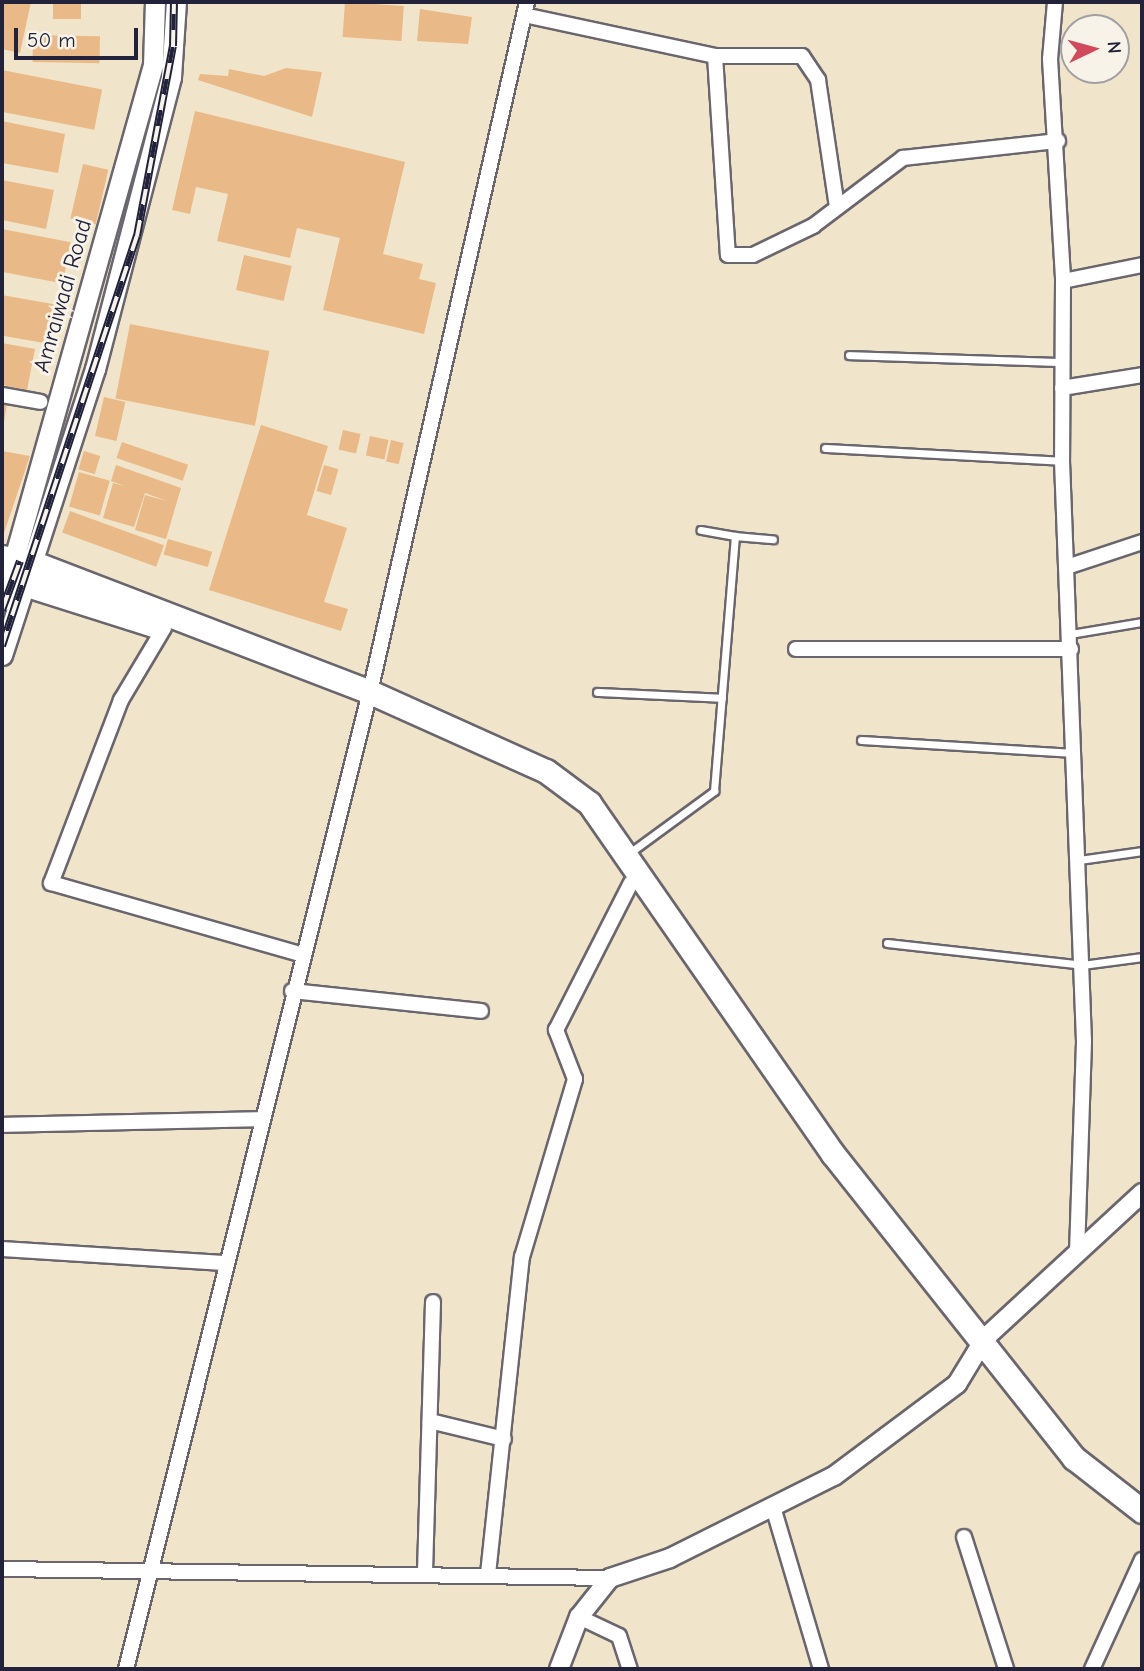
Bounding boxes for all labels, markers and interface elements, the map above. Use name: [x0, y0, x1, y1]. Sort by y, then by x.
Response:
scale bar: [18, 14, 142, 58]
north arrow: [1060, 14, 1130, 84]
text: 50 m: [27, 28, 76, 52]
text: N: [1102, 40, 1125, 54]
street label: Amraiwadi Road: [28, 216, 98, 376]

